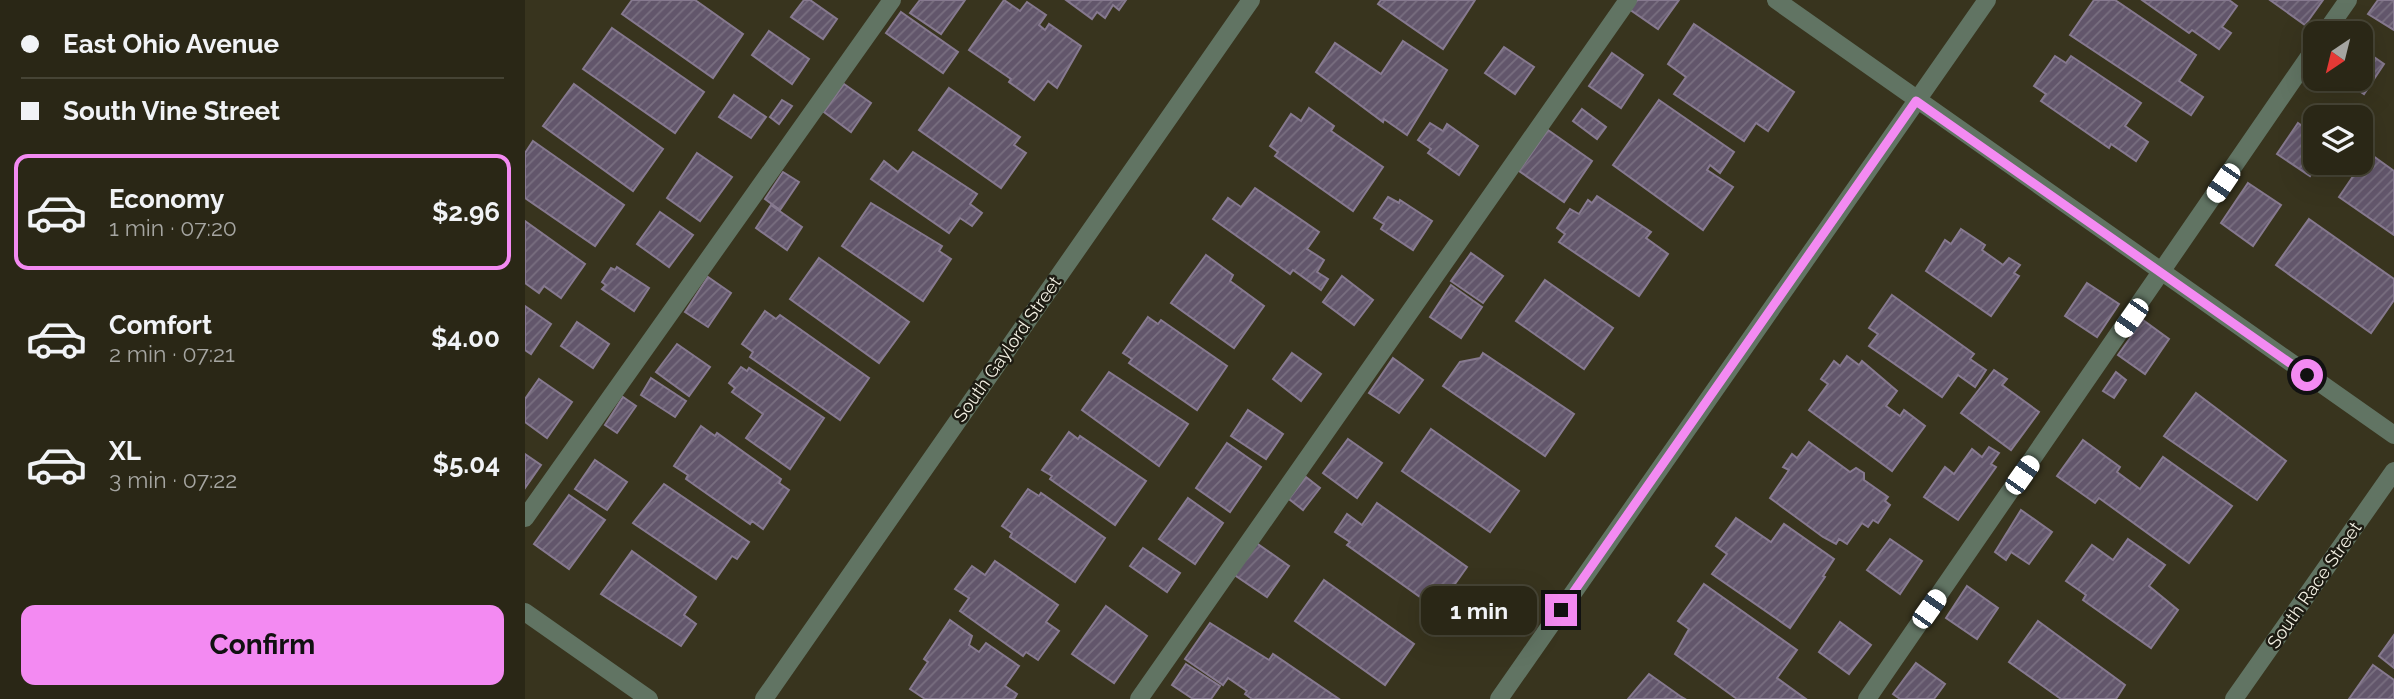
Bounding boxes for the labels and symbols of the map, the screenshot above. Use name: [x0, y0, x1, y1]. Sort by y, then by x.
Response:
north arrow: [2303, 21, 2373, 91]
car: [2203, 160, 2244, 206]
street label: South Gaylord Street: [949, 272, 1065, 426]
car: [2111, 295, 2152, 341]
route start: [2291, 359, 2323, 391]
car: [2002, 452, 2043, 498]
street label: South Race Street: [2262, 518, 2366, 652]
callout: 1 min: [1421, 586, 1537, 634]
car: [1909, 586, 1950, 632]
route end: [1545, 594, 1577, 626]

